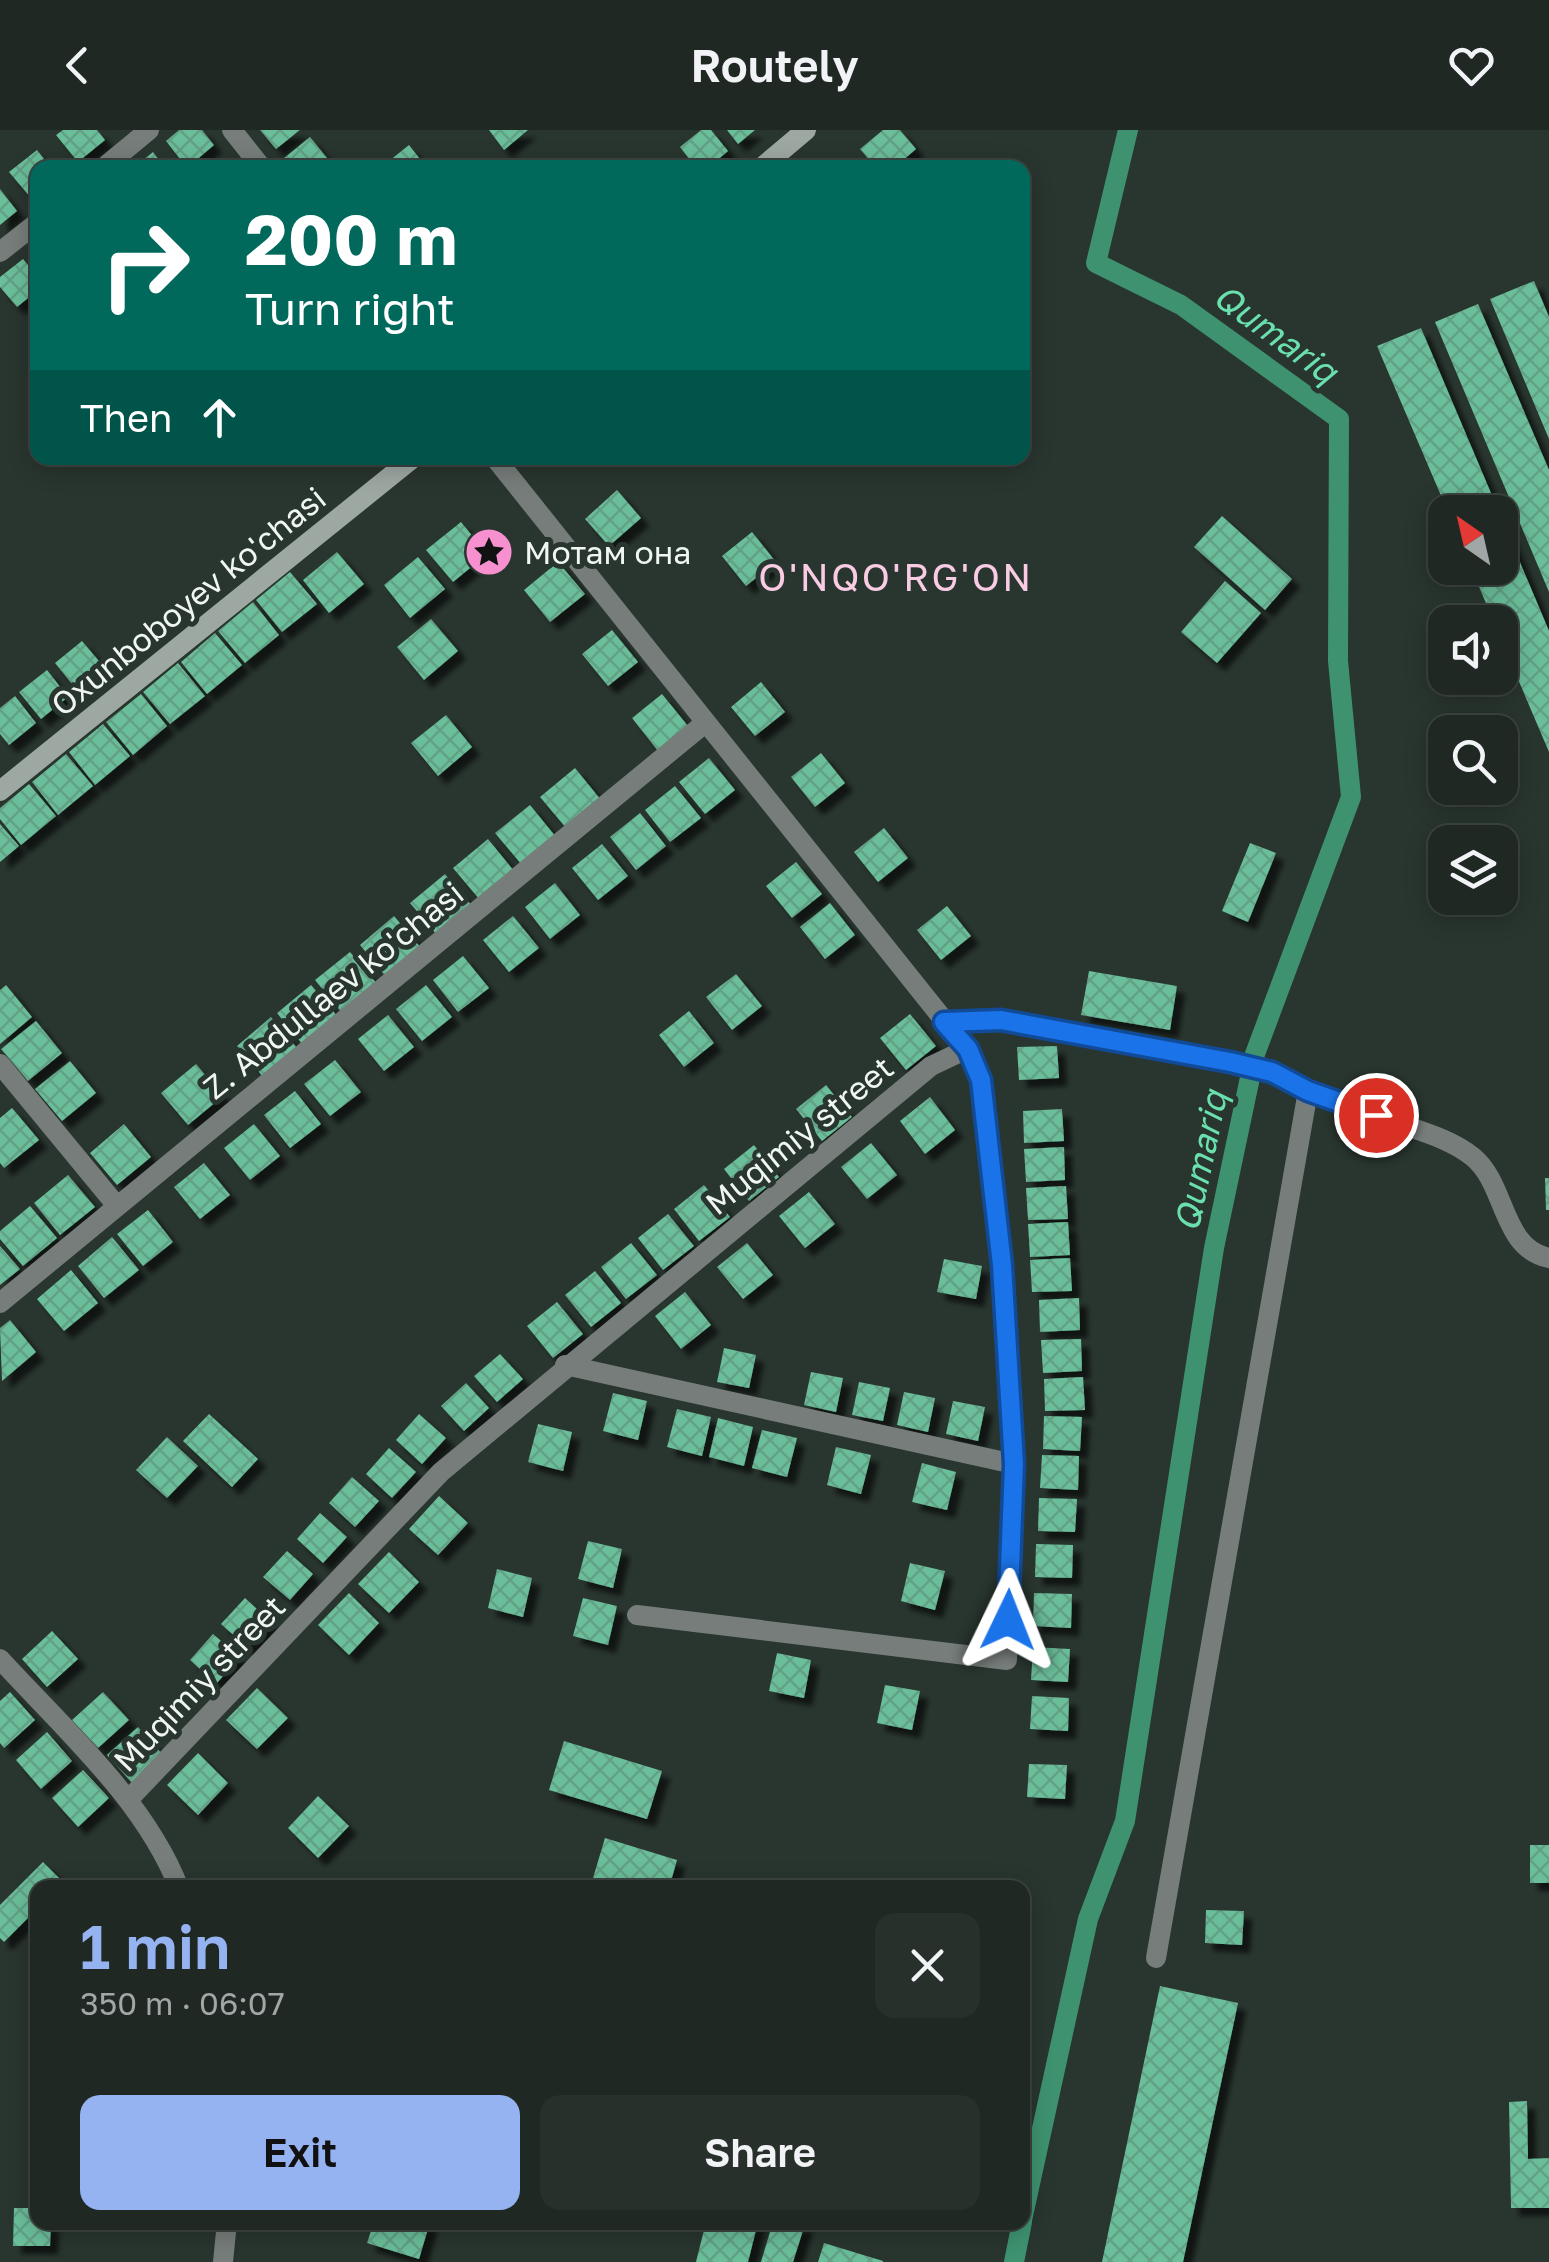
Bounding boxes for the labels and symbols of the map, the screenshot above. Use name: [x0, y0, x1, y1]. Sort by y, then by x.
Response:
water label: Qumariq: [1206, 274, 1348, 393]
street label: Oxunboboyev ko'chasi: [43, 479, 333, 723]
north arrow: [1428, 495, 1518, 585]
place icon: Мотам она: [463, 526, 515, 578]
place label: Мотам она: [524, 533, 691, 571]
district label: O'NQO'RG'ON: [758, 554, 1034, 599]
street label: Z. Abdullaev ko'chasi: [195, 874, 471, 1106]
street label: Muqimiy street: [698, 1048, 900, 1222]
pin: [1334, 1073, 1419, 1158]
water label: Qumariq: [1165, 1085, 1236, 1235]
position arrow: [956, 1568, 1060, 1672]
street label: Muqimiy street: [106, 1587, 292, 1779]

